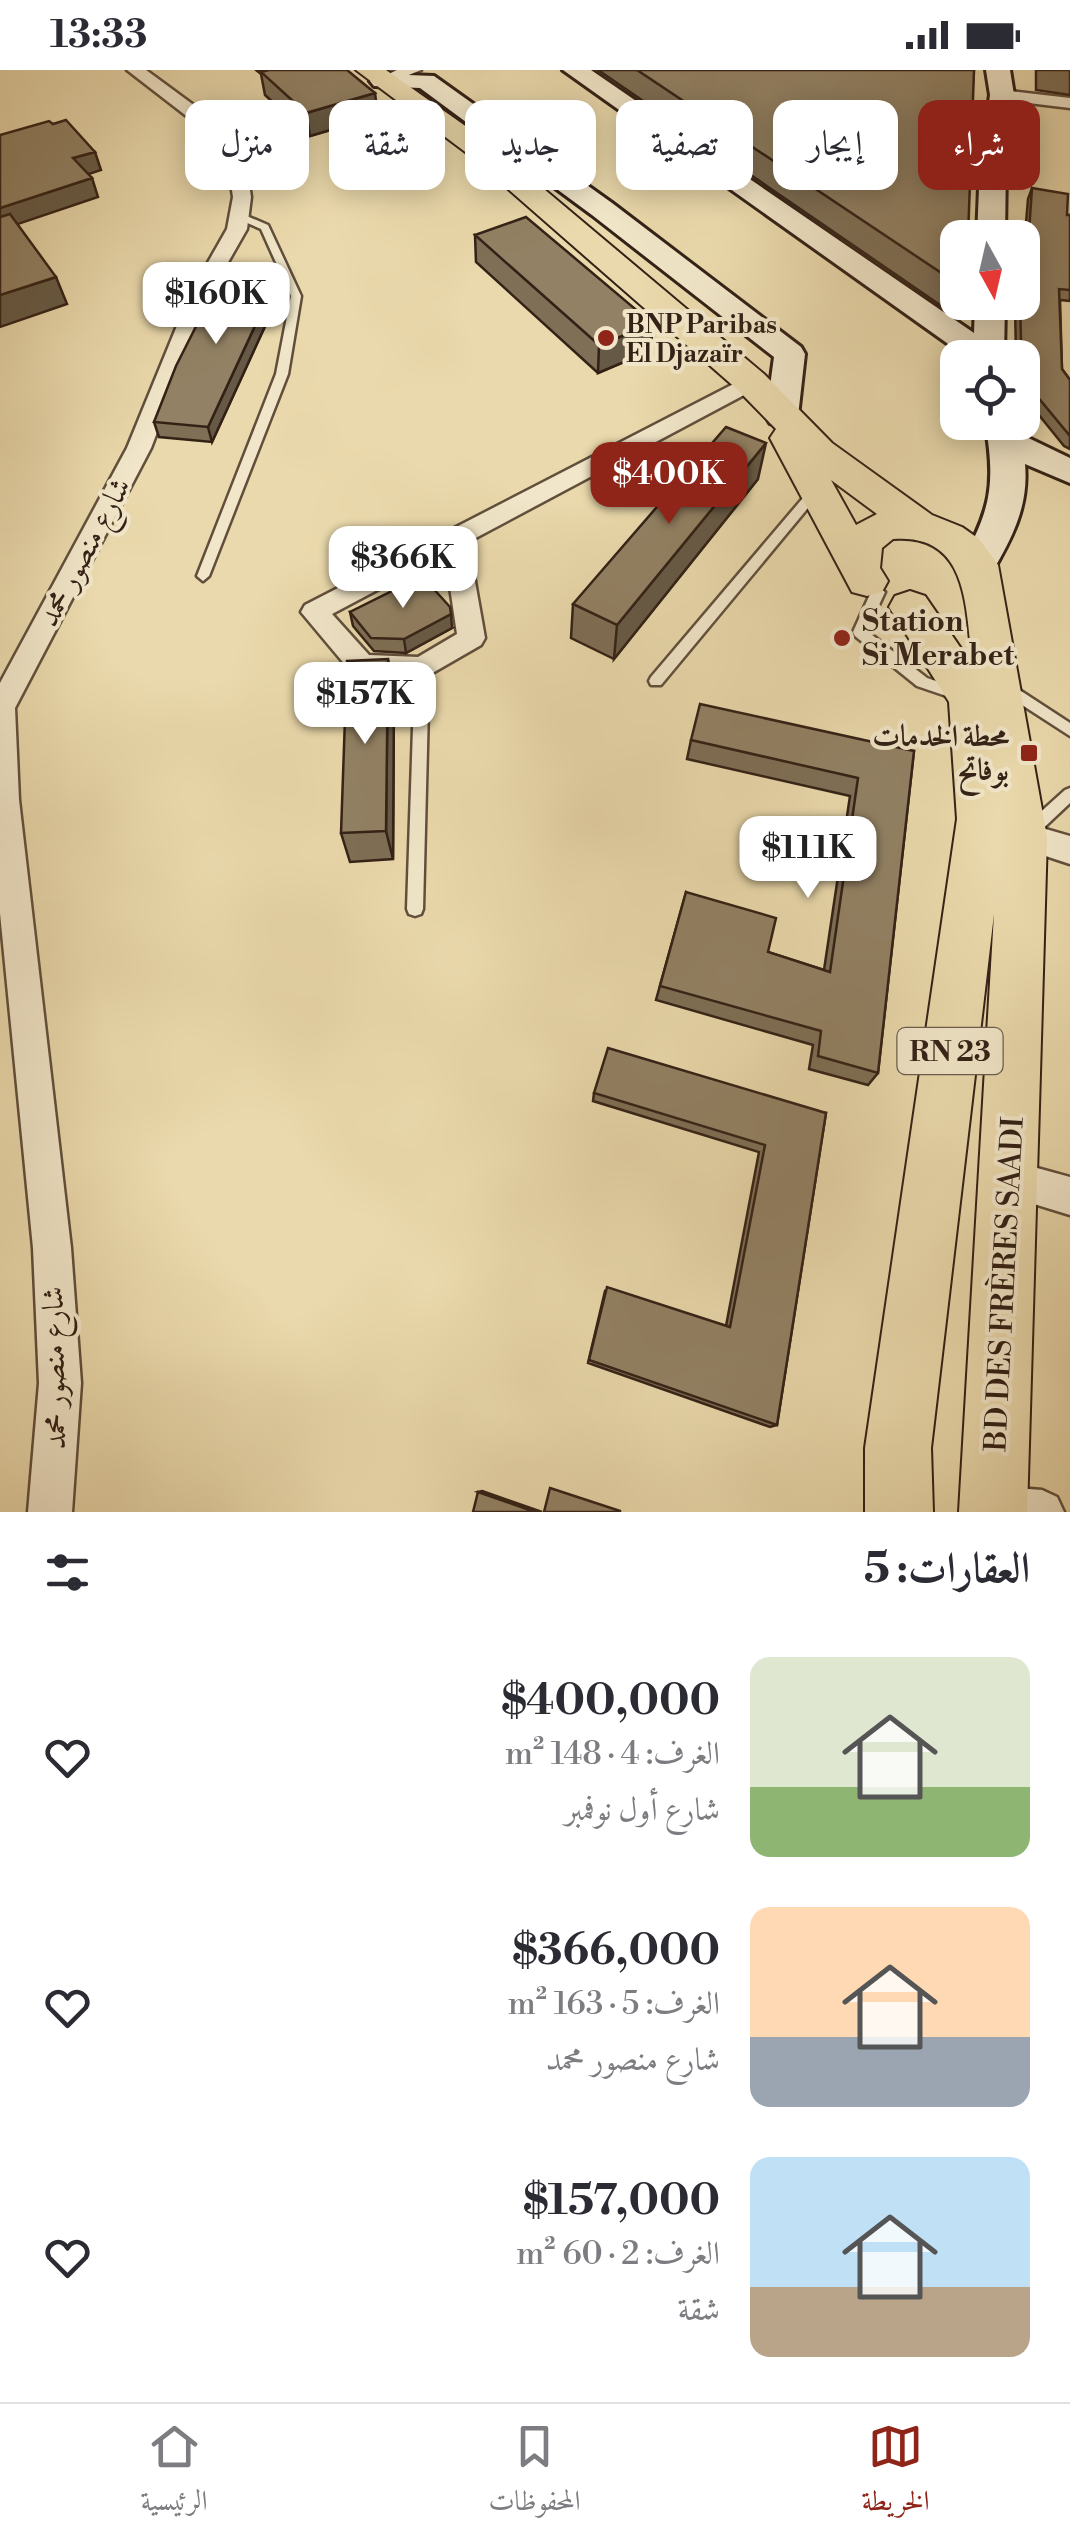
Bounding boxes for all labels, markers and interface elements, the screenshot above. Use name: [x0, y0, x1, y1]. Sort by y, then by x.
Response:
text: 13:33: [50, 12, 147, 59]
chip: منزل: [185, 100, 309, 190]
chip: شقة: [329, 100, 445, 190]
chip: جديد: [465, 100, 596, 190]
chip: تصفية: [616, 100, 753, 190]
chip: إيجار: [773, 100, 898, 190]
chip: شراء: [918, 100, 1040, 190]
north arrow: [940, 220, 1040, 320]
map controls: [940, 220, 1040, 440]
pin: $160K: [146, 262, 286, 347]
text: $160K: [165, 274, 267, 314]
place label: BNP Paribas El Djazaïr: [626, 310, 777, 370]
marker: BNP Paribas El Djazaïr: [595, 327, 617, 349]
button: locate: [940, 340, 1040, 440]
pin: $400K: [599, 442, 739, 527]
text: $400K: [613, 454, 725, 494]
street label: شارع منصور محمد: [30, 471, 144, 636]
pin: $366K: [333, 526, 473, 611]
text: $366K: [351, 538, 455, 578]
place label: Station Si Merabet: [862, 603, 1015, 675]
marker: Station Si Merabet: [831, 627, 853, 649]
pin: $157K: [295, 662, 435, 747]
text: $157K: [316, 674, 414, 714]
place label: محطة الخدمات بوفاتح: [872, 718, 1010, 796]
marker: محطة الخدمات بوفاتح: [1018, 742, 1040, 764]
pin: $111K: [738, 816, 878, 901]
text: $111K: [761, 828, 855, 868]
road number: RN 23: [898, 1028, 1002, 1074]
street label: BD DES FRÈRES SAADI: [975, 1115, 1033, 1453]
street label: شارع منصور محمد: [35, 1286, 80, 1450]
text: العقارات: 5: [864, 1543, 1030, 1596]
icon: filters: [40, 1545, 95, 1600]
text: $400,000: [501, 1675, 720, 1728]
icon: home: [830, 1697, 950, 1817]
icon: heart: [40, 1730, 95, 1785]
text: الغرف: 4 · 148 m²: [505, 1734, 720, 1774]
text: شارع أول نوفمبر: [564, 1790, 720, 1830]
text: $366,000: [512, 1925, 720, 1978]
icon: home: [830, 1947, 950, 2067]
icon: heart: [40, 1980, 95, 2035]
text: الغرف: 5 · 163 m²: [508, 1984, 720, 2024]
text: شارع منصور محمد: [546, 2040, 720, 2080]
text: $157,000: [523, 2175, 720, 2228]
icon: home: [830, 2197, 950, 2317]
icon: heart: [40, 2230, 95, 2285]
text: الغرف: 2 · 60 m²: [516, 2234, 720, 2274]
text: شقة: [678, 2290, 720, 2330]
tab: الرئيسية: [140, 2419, 208, 2528]
tab: المحفوظات: [488, 2419, 581, 2528]
tab: الخريطة: [861, 2419, 930, 2528]

